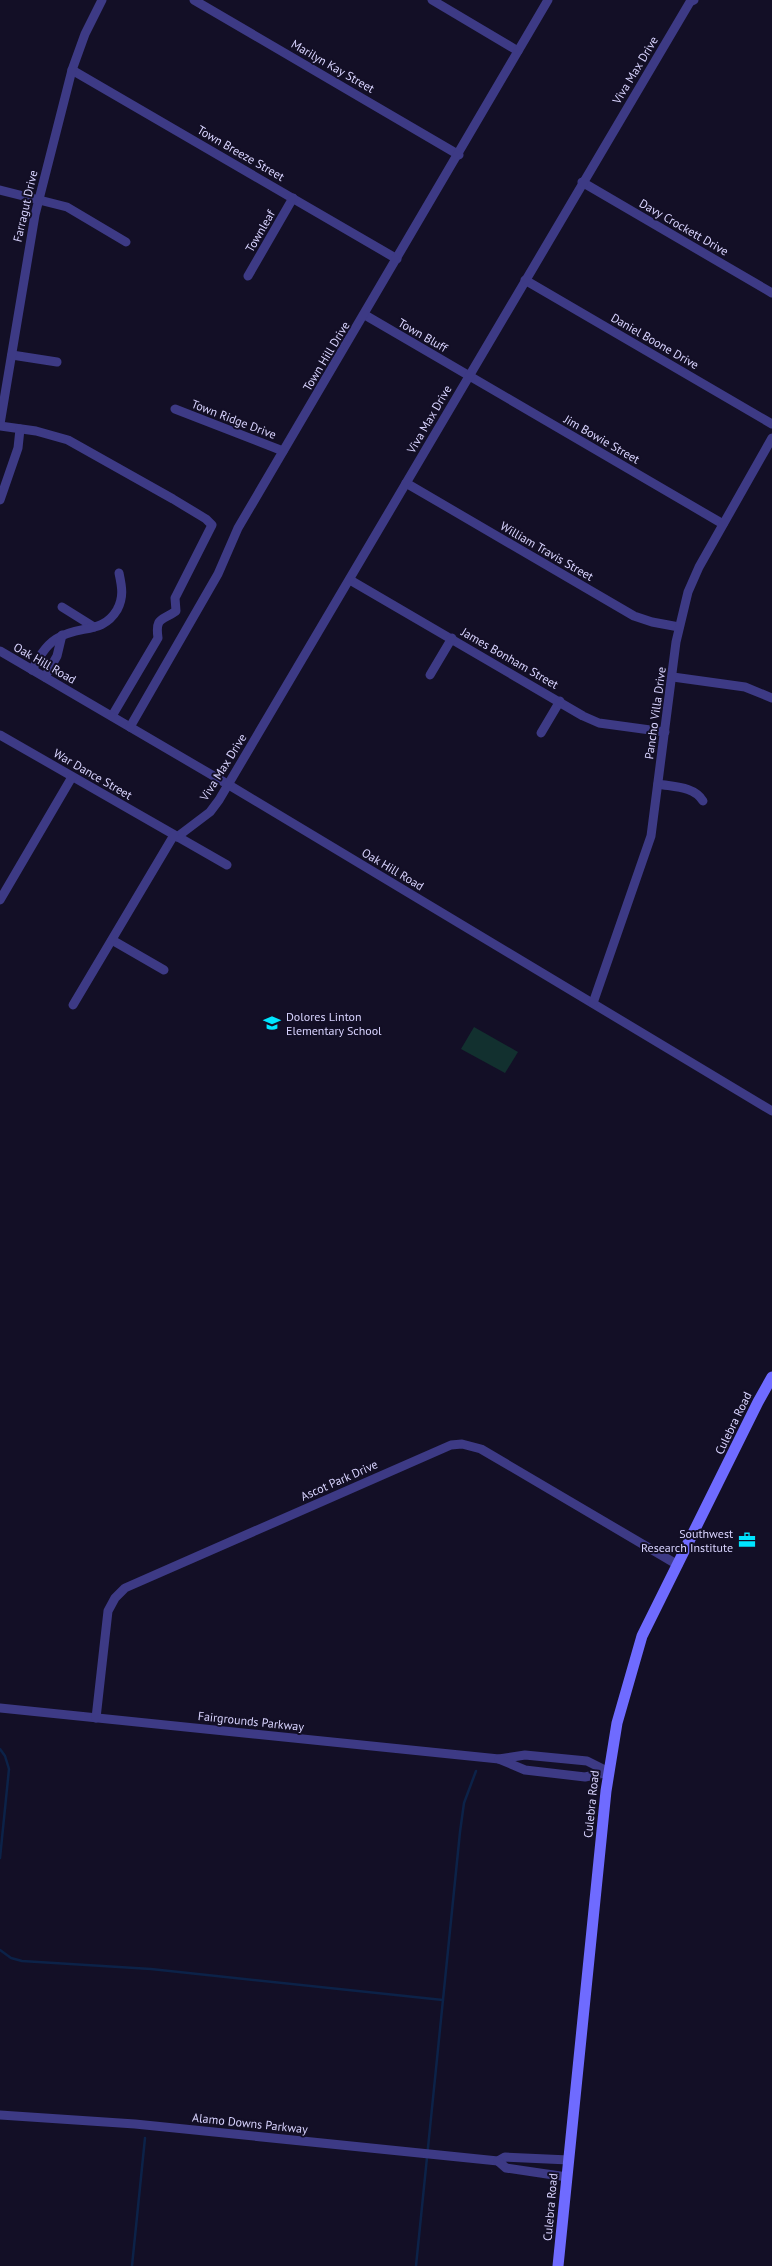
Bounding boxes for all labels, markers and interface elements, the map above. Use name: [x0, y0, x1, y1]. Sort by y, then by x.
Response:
street label: Viva Max Drive: [608, 33, 661, 107]
street label: Marilyn Kay Street: [289, 36, 377, 96]
street label: Town Breeze Street: [195, 122, 287, 184]
street label: Farragut Drive: [9, 169, 41, 243]
street label: Davy Crockett Drive: [637, 195, 731, 259]
street label: Townleaf: [242, 206, 279, 255]
street label: Daniel Boone Drive: [608, 310, 702, 372]
street label: Town Bluff: [396, 315, 451, 356]
street label: Town Hill Drive: [299, 319, 353, 393]
street label: Viva Max Drive: [403, 382, 455, 457]
street label: Town Ridge Drive: [190, 396, 278, 442]
street label: Jim Bowie Street: [561, 411, 643, 467]
street label: William Travis Street: [498, 518, 596, 584]
street label: James Bonham Street: [458, 624, 561, 692]
street label: Oak Hill Road: [11, 639, 79, 687]
street label: Pancho Villa Drive: [641, 666, 669, 760]
street label: Viva Max Drive: [196, 731, 250, 804]
street label: War Dance Street: [51, 745, 135, 803]
street label: Oak Hill Road: [359, 845, 427, 893]
place label: Dolores Linton Elementary School: [286, 1009, 382, 1038]
school or university icon: Dolores Linton Elementary School: [262, 1013, 282, 1033]
street label: Culebra Road: [711, 1389, 755, 1457]
street label: Ascot Park Drive: [298, 1456, 380, 1504]
place label: Southwest Research Institute: [641, 1526, 733, 1555]
office icon: Southwest Research Institute: [737, 1530, 757, 1550]
street label: Fairgrounds Parkway: [197, 1708, 305, 1734]
street label: Culebra Road: [580, 1769, 602, 1839]
street label: Alamo Downs Parkway: [191, 2109, 309, 2137]
street label: Culebra Road: [540, 2173, 560, 2241]

